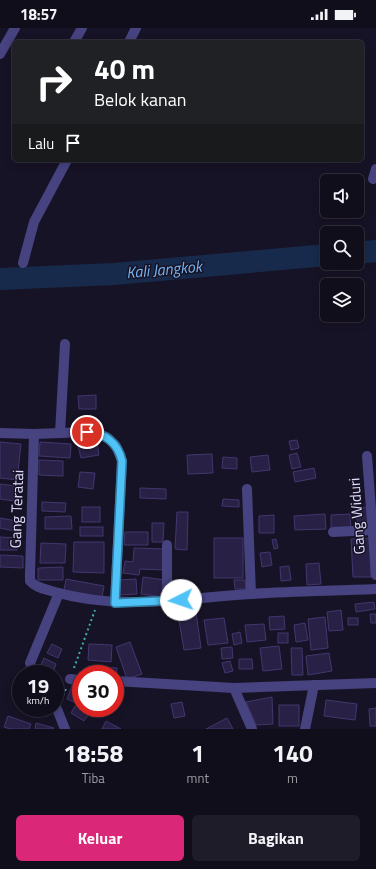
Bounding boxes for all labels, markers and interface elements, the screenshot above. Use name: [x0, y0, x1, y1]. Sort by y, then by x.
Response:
text: 18:57: [20, 3, 57, 26]
text: 40 m: [94, 47, 155, 90]
icon: right: [28, 56, 80, 108]
text: Belok kanan: [94, 86, 186, 113]
text: Lalu: [28, 132, 54, 155]
icon: arrive: [62, 132, 84, 154]
map controls: [320, 174, 364, 322]
button: sound: [320, 174, 364, 218]
button: search: [320, 226, 364, 270]
water label: Kali Jangkok: [125, 254, 205, 284]
button: layers: [320, 278, 364, 322]
pin: [70, 415, 104, 449]
icon: arrive: [76, 421, 98, 443]
street label: Gang Teratai: [4, 469, 29, 549]
street label: Gang Widuri: [342, 477, 371, 555]
position arrow: [160, 579, 202, 621]
speed limit sign: 30: [72, 665, 124, 717]
text: 19: [27, 670, 49, 701]
text: km/h: [27, 693, 49, 708]
text: 18:58: [63, 735, 123, 771]
text: 1: [191, 735, 205, 771]
text: 140: [272, 735, 313, 771]
text: Tiba: [82, 768, 105, 788]
text: mnt: [187, 768, 209, 788]
text: m: [287, 768, 298, 788]
button: Keluar: [16, 815, 184, 861]
button: Bagikan: [192, 815, 360, 861]

